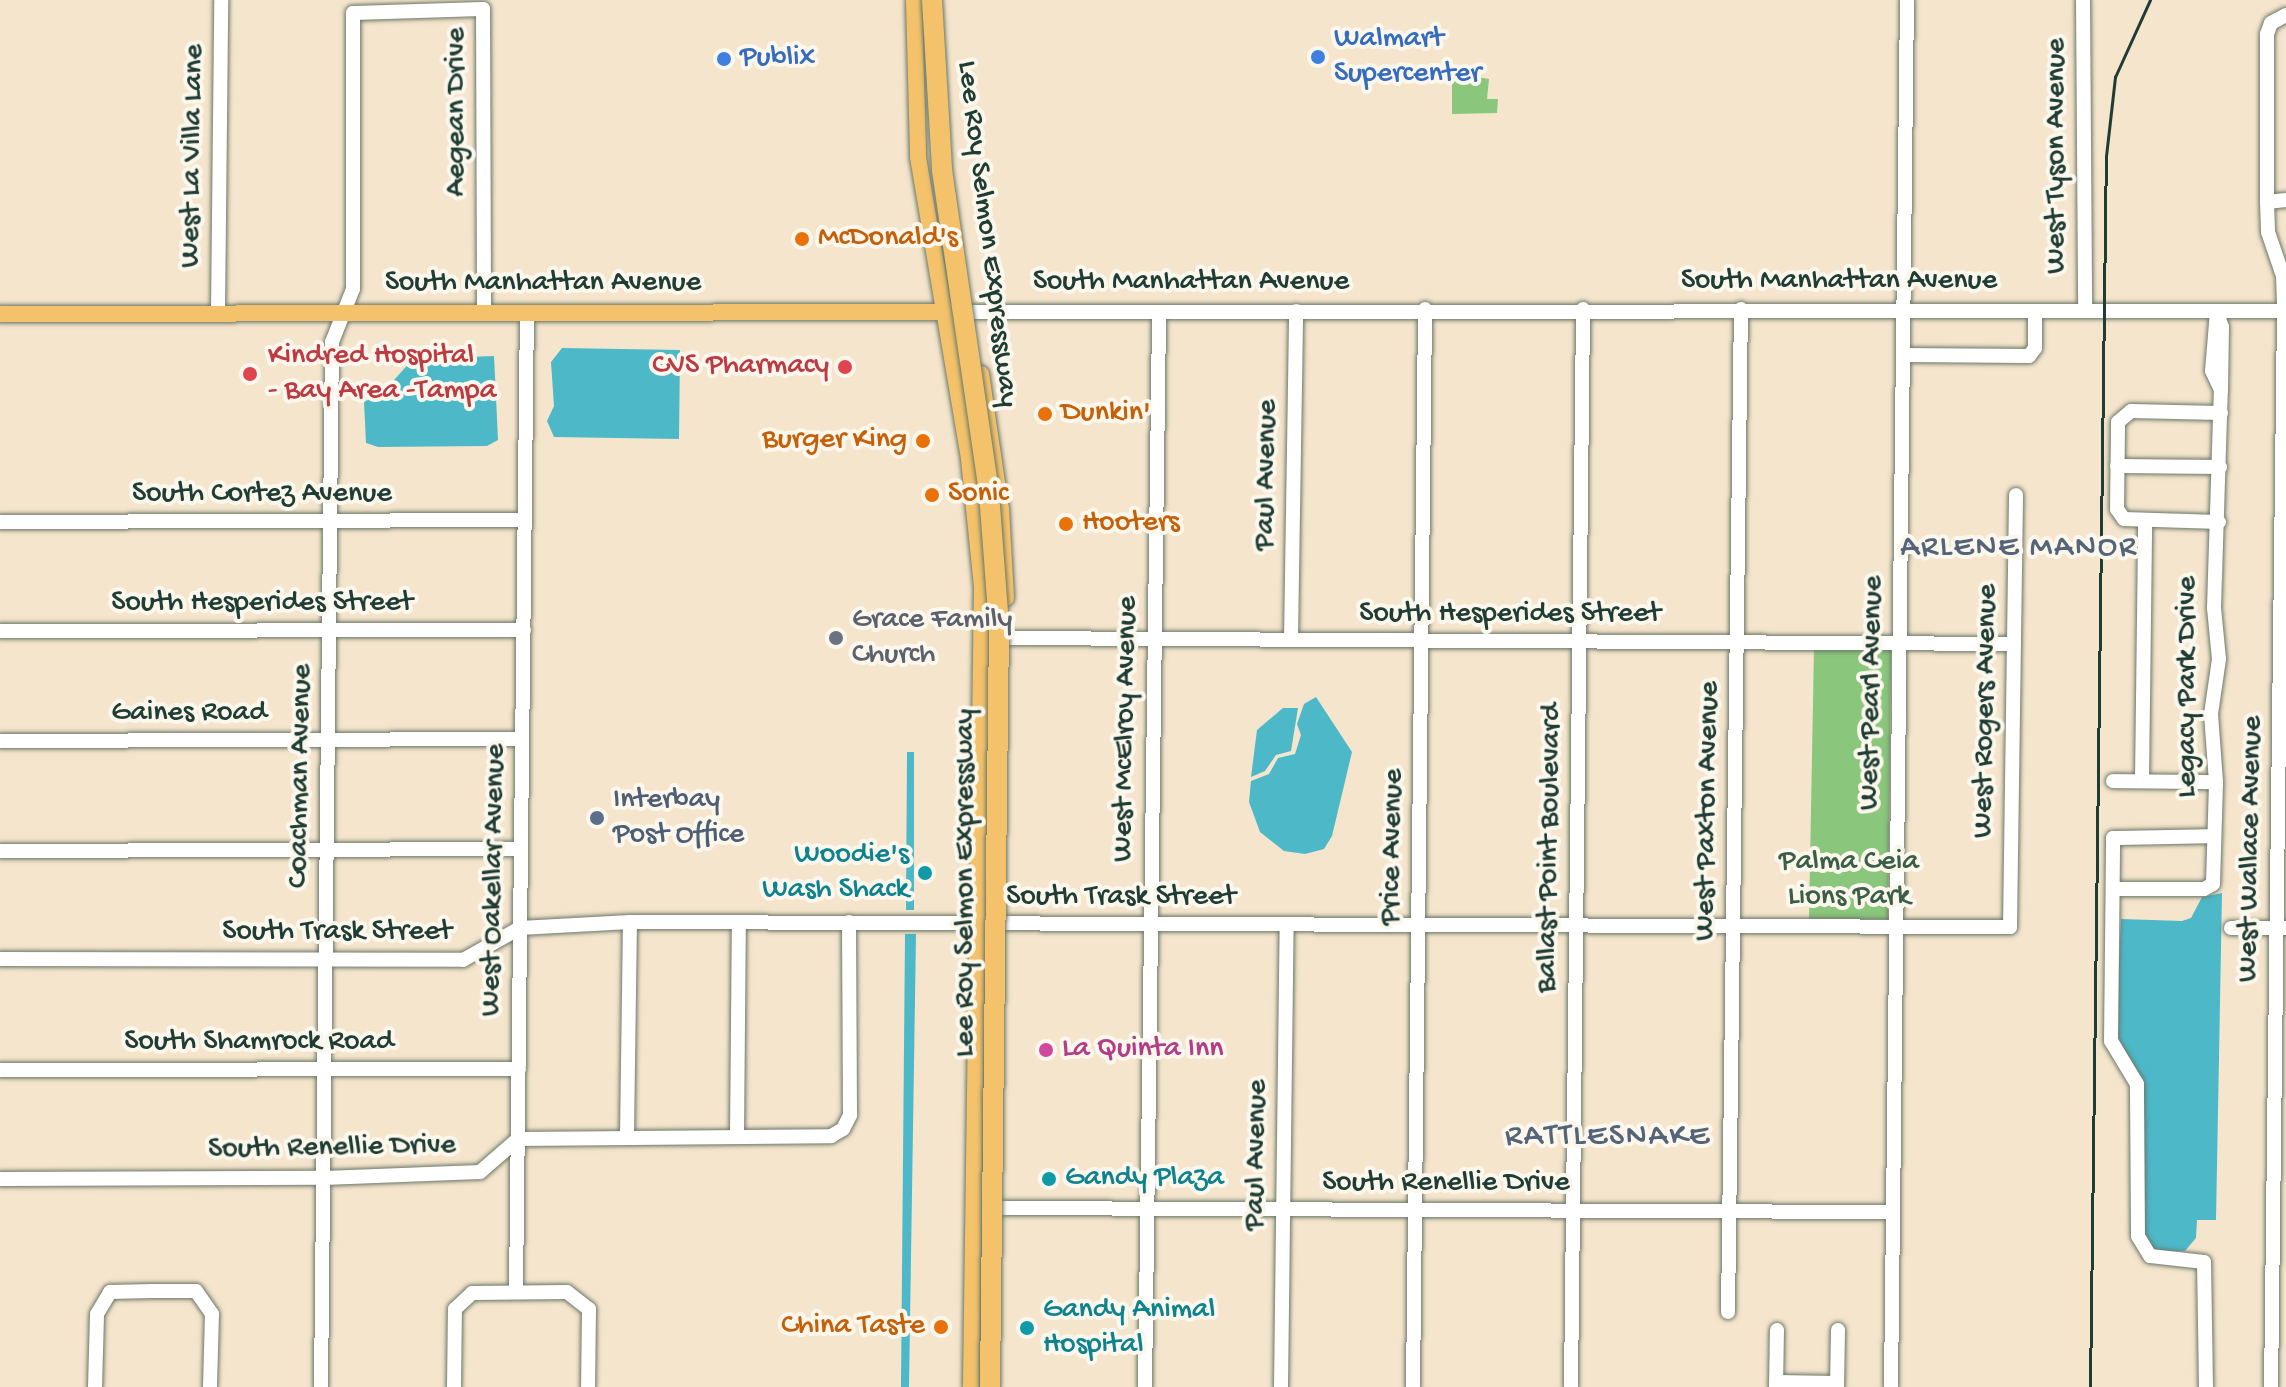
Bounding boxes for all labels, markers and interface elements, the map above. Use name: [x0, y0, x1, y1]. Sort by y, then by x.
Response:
place label: Walmart Supercenter: [1334, 22, 1481, 92]
street label: Aegean Drive: [440, 27, 476, 197]
street label: West Tyson Avenue: [2040, 38, 2076, 274]
place label: Publix: [740, 41, 815, 77]
street label: West La Villa Lane: [174, 44, 214, 268]
marker: Walmart Supercenter: [1309, 48, 1327, 66]
marker: Publix: [715, 50, 733, 68]
street label: Lee Roy Selmon Expressway: [947, 59, 1025, 409]
place label: McDonald's: [818, 221, 958, 257]
marker: McDonald's: [793, 230, 811, 248]
street label: South Manhattan Avenue: [1681, 264, 1997, 300]
street label: South Manhattan Avenue: [1033, 265, 1349, 301]
street label: South Manhattan Avenue: [385, 266, 701, 302]
place label: Kindred Hospital - Bay Area -Tampa: [268, 339, 496, 410]
place label: CVS Pharmacy: [652, 349, 829, 385]
marker: CVS Pharmacy: [836, 358, 854, 376]
marker: Kindred Hospital - Bay Area -Tampa: [239, 363, 261, 385]
place label: Dunkin': [1061, 396, 1151, 432]
street label: Paul Avenue: [1249, 399, 1287, 551]
marker: Dunkin': [1036, 405, 1054, 423]
place label: Burger King: [762, 423, 907, 459]
marker: Burger King: [914, 432, 932, 450]
street label: South Cortez Avenue: [132, 477, 392, 513]
place label: Sonic: [948, 477, 1008, 513]
marker: Sonic: [923, 486, 941, 504]
place label: Hooters: [1082, 506, 1180, 542]
marker: Hooters: [1057, 515, 1075, 533]
district label: ARLENE MANOR: [1900, 529, 2138, 567]
street label: West Pearl Avenue: [1853, 575, 1893, 811]
street label: Legacy Park Drive: [2171, 576, 2207, 798]
street label: West Rogers Avenue: [1967, 584, 2007, 838]
street label: South Hesperides Street: [111, 586, 413, 622]
street label: West McElroy Avenue: [1107, 596, 1147, 862]
street label: South Hesperides Street: [1359, 597, 1661, 633]
place label: Grace Family Church: [852, 603, 1012, 674]
marker: Grace Family Church: [827, 629, 845, 647]
street label: Coachman Avenue: [282, 664, 322, 888]
street label: West Paxton Avenue: [1689, 681, 1729, 941]
street label: Gaines Road: [111, 696, 267, 732]
street label: Ballast Point Boulevard: [1530, 703, 1572, 993]
street label: Lee Roy Selmon Expressway: [949, 709, 985, 1057]
street label: West Wallace Avenue: [2232, 716, 2272, 982]
street label: West Oakellar Avenue: [475, 743, 515, 1017]
street label: Price Avenue: [1375, 768, 1413, 926]
place label: Interbay Post Office: [613, 783, 744, 854]
marker: Interbay Post Office: [588, 809, 606, 827]
place label: Woodie's Wash Shack: [762, 838, 909, 908]
park label: Palma Ceia Lions Park: [1779, 845, 1919, 916]
marker: Woodie's Wash Shack: [916, 864, 934, 882]
street label: South Trask Street: [1006, 880, 1236, 916]
street label: South Trask Street: [222, 915, 452, 951]
street label: South Shamrock Road: [124, 1025, 394, 1061]
place label: La Quinta Inn: [1062, 1032, 1223, 1068]
marker: La Quinta Inn: [1037, 1041, 1055, 1059]
street label: Paul Avenue: [1239, 1079, 1277, 1231]
district label: RATTLESNAKE: [1505, 1118, 1711, 1156]
street label: South Renellie Drive: [208, 1129, 456, 1169]
place label: Gandy Plaza: [1065, 1161, 1224, 1197]
street label: South Renellie Drive: [1322, 1166, 1570, 1202]
marker: Gandy Plaza: [1040, 1170, 1058, 1188]
place label: Gandy Animal Hospital: [1043, 1293, 1215, 1364]
place label: China Taste: [781, 1309, 925, 1345]
marker: China Taste: [932, 1318, 950, 1336]
marker: Gandy Animal Hospital: [1018, 1319, 1036, 1337]

